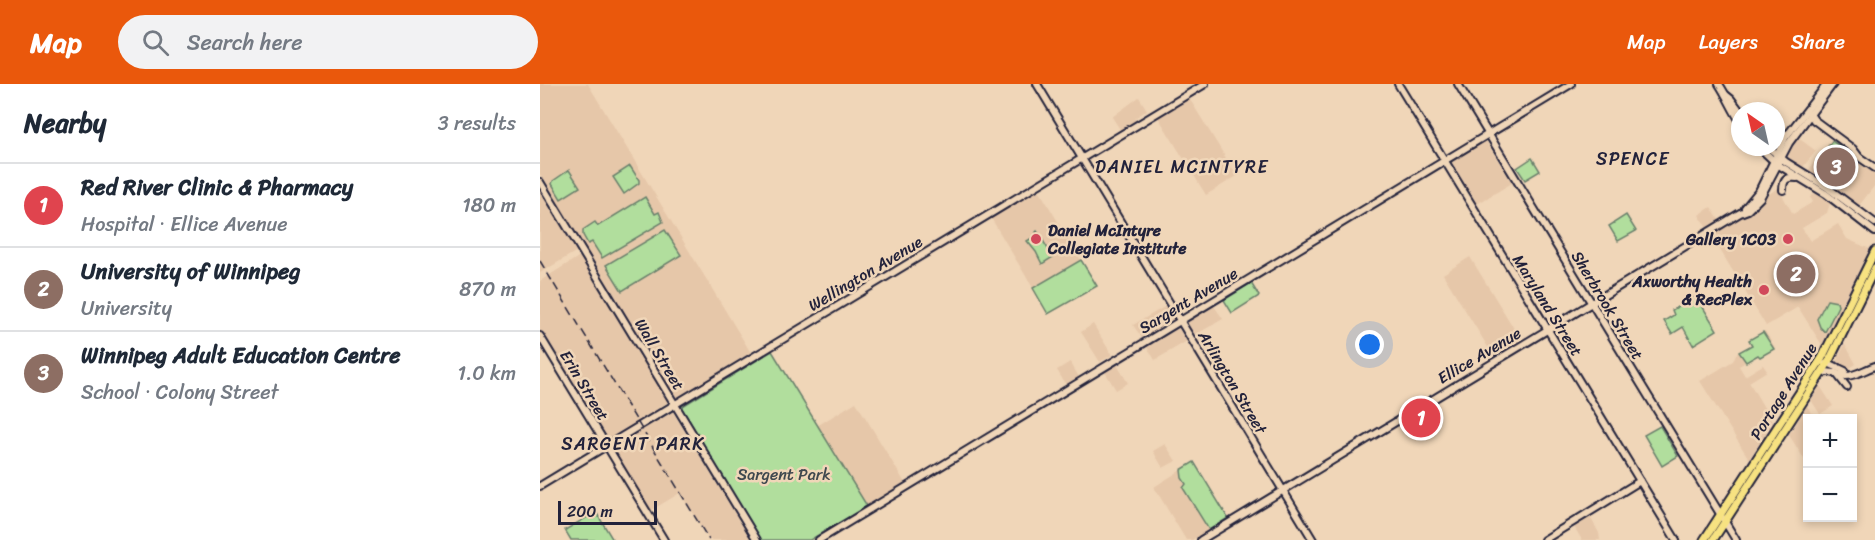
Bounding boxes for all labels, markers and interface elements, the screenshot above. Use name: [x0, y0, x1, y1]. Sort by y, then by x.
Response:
search box: [118, 15, 538, 69]
text: Map: [30, 18, 82, 67]
text: Search here: [187, 23, 303, 62]
text: Map: [1627, 23, 1666, 61]
text: Layers: [1699, 23, 1758, 61]
text: Share: [1791, 23, 1845, 61]
icon: search: [139, 26, 172, 59]
text: Nearby: [24, 100, 106, 146]
north arrow: [1731, 102, 1785, 156]
text: 3 results: [438, 106, 516, 141]
district label: SPENCE: [1596, 143, 1670, 175]
pin: 3: [1816, 144, 1856, 190]
district label: DANIEL MCINTYRE: [1095, 151, 1269, 183]
text: Red River Clinic & Pharmacy: [81, 168, 353, 207]
text: 1: [39, 188, 48, 223]
text: 180 m: [462, 188, 516, 223]
text: Hospital · Ellice Avenue: [81, 207, 287, 242]
place label: Daniel McIntyre Collegiate Institute: [1047, 216, 1187, 263]
place label: Gallery 1C03: [1685, 225, 1776, 254]
street label: Wellington Avenue: [802, 227, 929, 319]
marker: Daniel McIntyre Collegiate Institute: [1029, 232, 1043, 246]
marker: Gallery 1C03: [1781, 232, 1795, 246]
street label: Sherbrook Street: [1563, 245, 1652, 366]
street label: Maryland Street: [1504, 248, 1591, 362]
text: University of Winnipeg: [81, 252, 300, 291]
pin: 2: [1776, 252, 1816, 297]
street label: Sargent Avenue: [1133, 259, 1244, 342]
place label: Axworthy Health & RecPlex: [1631, 267, 1753, 314]
text: 2: [38, 272, 49, 307]
text: 870 m: [459, 272, 516, 307]
marker: Axworthy Health & RecPlex: [1757, 283, 1771, 297]
text: University: [81, 291, 172, 326]
street label: Wall Street: [627, 312, 693, 396]
street label: Ellice Avenue: [1432, 319, 1527, 392]
street label: Arlington Street: [1190, 324, 1275, 440]
your location: [1355, 330, 1384, 359]
text: Winnipeg Adult Education Centre: [81, 336, 401, 375]
street label: Portage Avenue: [1742, 337, 1825, 446]
street label: Erin Street: [552, 344, 617, 426]
text: 3: [38, 356, 49, 391]
text: 1.0 km: [458, 356, 516, 391]
text: School · Colony Street: [81, 375, 279, 410]
pin: 1: [1402, 396, 1440, 440]
map controls: [1803, 414, 1857, 522]
button: +: [1803, 414, 1857, 468]
district label: SARGENT PARK: [561, 428, 705, 460]
park label: Sargent Park: [737, 460, 831, 489]
button: −: [1803, 468, 1857, 522]
text: 200 m: [567, 497, 613, 526]
scale bar: [558, 498, 657, 526]

